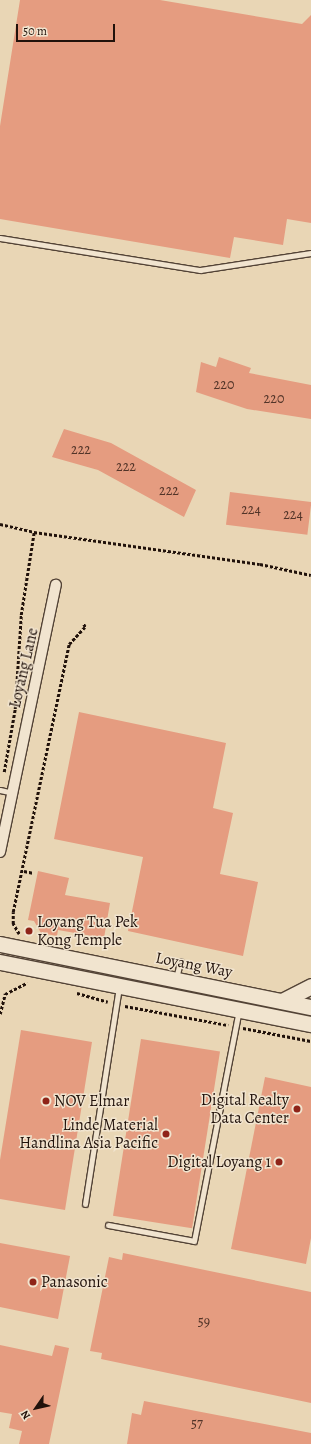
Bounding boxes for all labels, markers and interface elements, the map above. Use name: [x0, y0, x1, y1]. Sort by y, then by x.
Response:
scale bar: [18, 16, 117, 42]
text: 50 m: [23, 23, 47, 39]
house number: 220: [214, 377, 234, 393]
house number: 220: [264, 391, 284, 407]
house number: 222: [71, 442, 91, 458]
house number: 222: [116, 459, 136, 475]
house number: 222: [159, 483, 179, 499]
house number: 224: [241, 502, 261, 518]
house number: 224: [283, 507, 303, 523]
street label: Loyang Lane: [5, 626, 43, 710]
place label: Loyang Tua Pek Kong Temple: [37, 912, 138, 950]
marker: Loyang Tua Pek Kong Temple: [24, 926, 34, 936]
street label: Loyang Way: [154, 948, 234, 982]
place label: Digital Realty Data Center: [201, 1090, 289, 1128]
place label: NOV Elmar: [54, 1091, 129, 1111]
marker: NOV Elmar: [41, 1096, 51, 1106]
marker: Digital Realty Data Center: [292, 1104, 302, 1114]
place label: Linde Material Handlina Asia Pacific: [19, 1115, 158, 1153]
marker: Linde Material Handlina Asia Pacific: [161, 1129, 171, 1139]
place label: Digital Loyang 1: [167, 1152, 271, 1172]
marker: Digital Loyang 1: [274, 1157, 284, 1167]
place label: Panasonic: [41, 1272, 108, 1292]
marker: Panasonic: [28, 1277, 38, 1287]
house number: 59: [198, 1314, 210, 1330]
north arrow: [16, 1388, 56, 1428]
text: N: [17, 1407, 34, 1423]
house number: 57: [191, 1416, 203, 1432]

